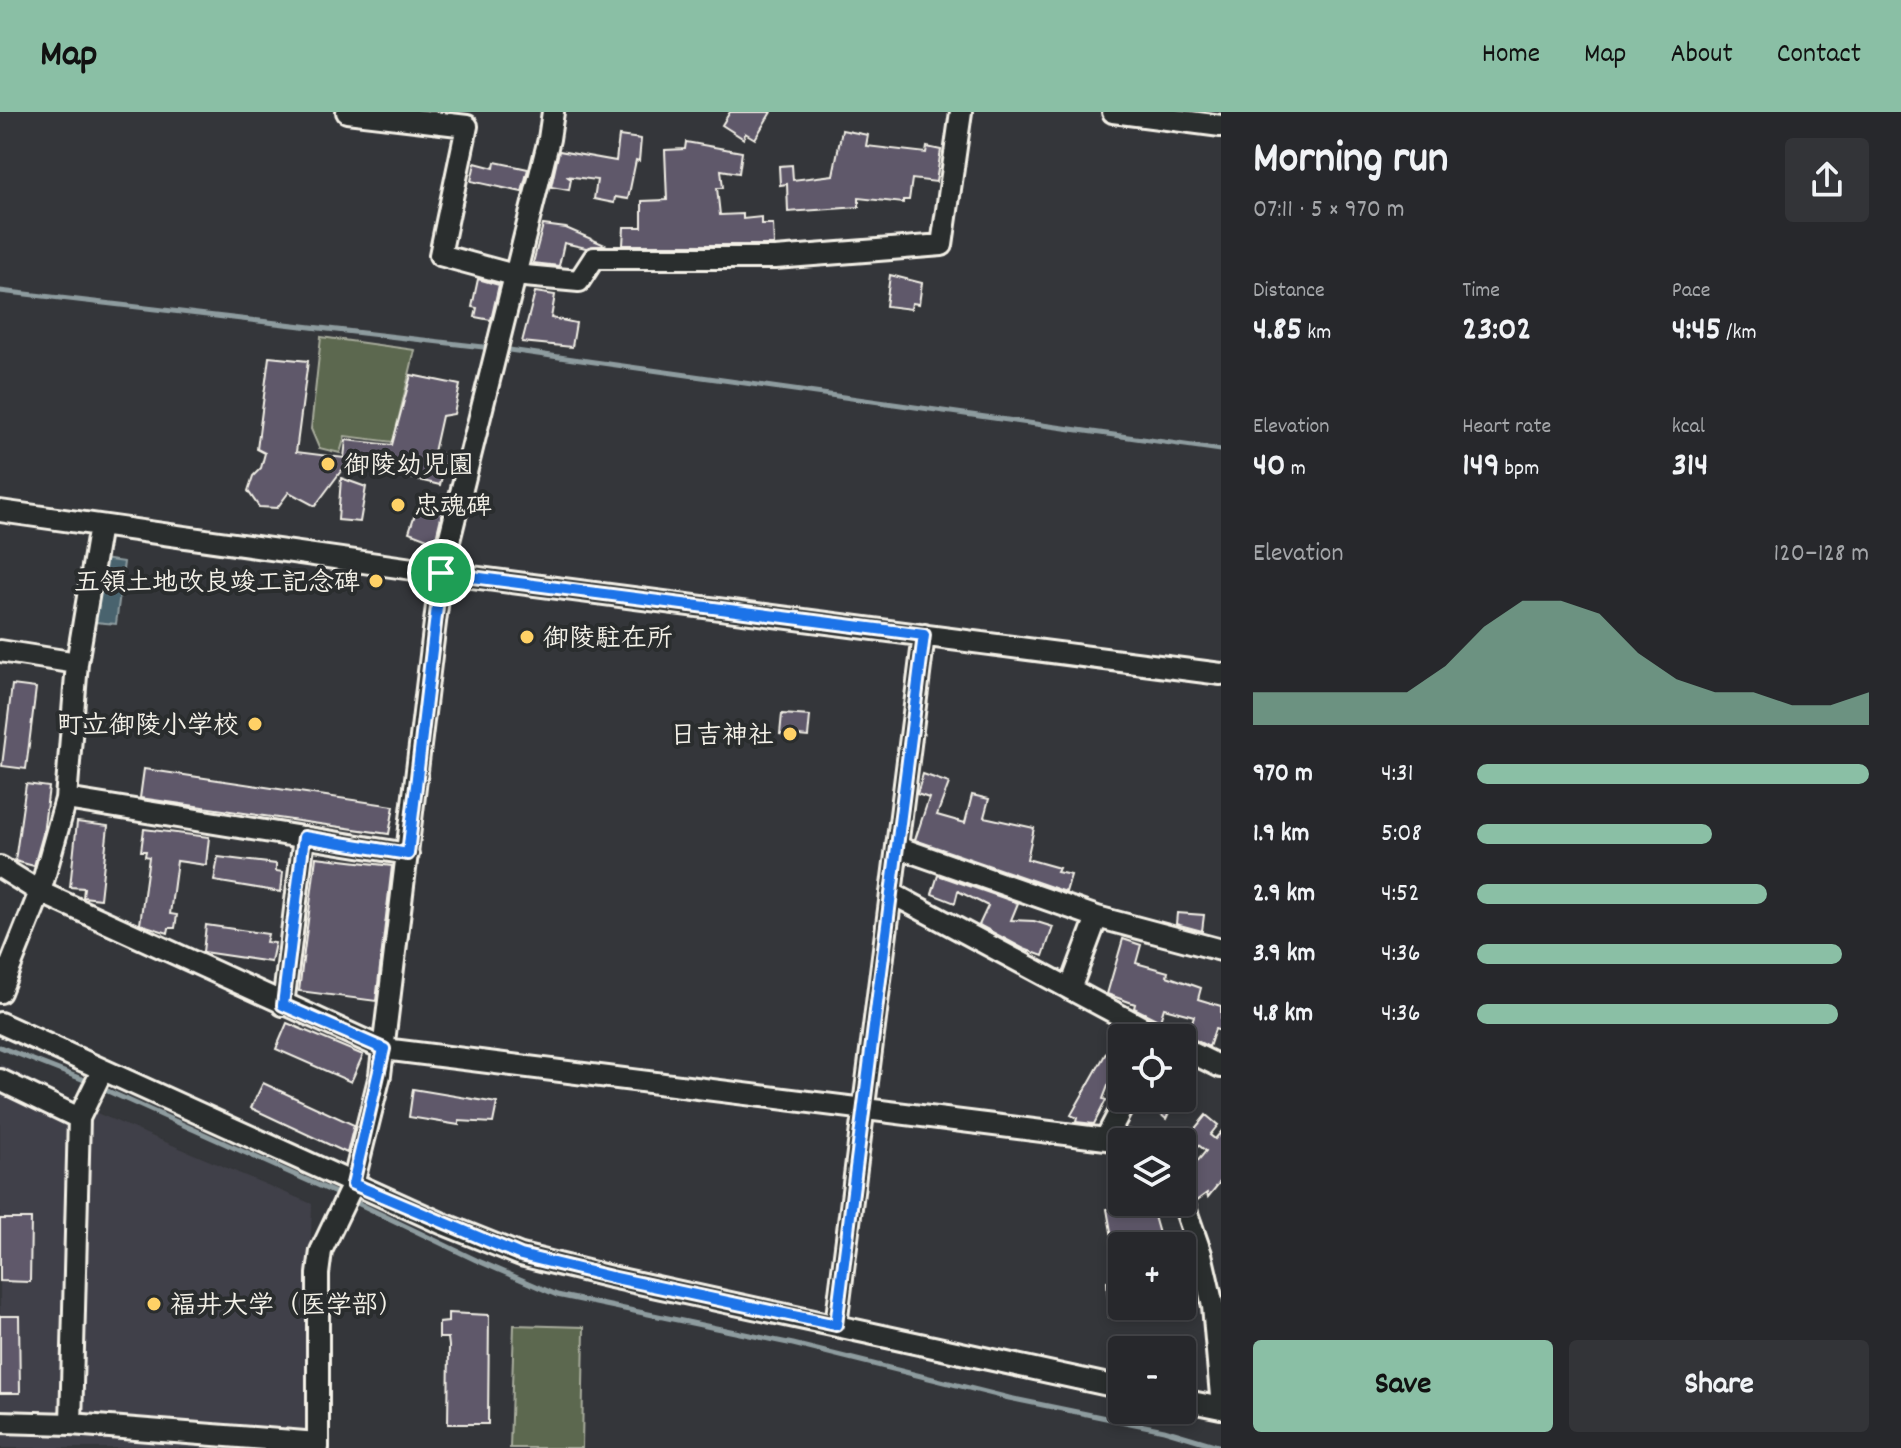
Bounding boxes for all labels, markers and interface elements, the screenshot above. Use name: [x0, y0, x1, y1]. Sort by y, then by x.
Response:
text: Map: [40, 29, 98, 84]
text: Home: [1482, 36, 1540, 76]
text: Map: [1584, 36, 1626, 76]
text: About: [1670, 36, 1733, 76]
text: Contact: [1777, 36, 1861, 76]
text: Morning run: [1253, 130, 1448, 193]
button: share: [1785, 138, 1869, 222]
text: 07:11 · 5 × 970 m: [1253, 192, 1405, 229]
text: Distance: [1253, 276, 1325, 307]
text: Time: [1462, 276, 1500, 307]
text: Pace: [1672, 276, 1711, 307]
text: 4.85: [1253, 307, 1302, 356]
text: 23:02: [1462, 307, 1531, 356]
text: 4:45: [1672, 307, 1721, 356]
text: km: [1302, 318, 1331, 349]
text: /km: [1721, 318, 1757, 349]
text: Elevation: [1253, 412, 1330, 443]
text: Heart rate: [1462, 412, 1551, 443]
text: kcal: [1672, 412, 1705, 443]
text: 40: [1253, 443, 1286, 492]
text: 149: [1462, 443, 1499, 492]
text: 314: [1672, 443, 1708, 492]
place label: 御陵幼児園: [344, 449, 474, 486]
text: m: [1286, 454, 1306, 485]
text: bpm: [1499, 454, 1539, 485]
marker: 御陵幼児園: [319, 455, 337, 473]
place label: 忠魂碑: [414, 490, 492, 527]
marker: 忠魂碑: [389, 496, 407, 514]
text: Elevation: [1253, 536, 1343, 573]
text: 120–128 m: [1774, 536, 1869, 573]
pin: [407, 539, 475, 607]
icon: arrive: [419, 551, 463, 595]
place label: 五領土地改良竣工記念碑: [74, 566, 360, 603]
marker: 五領土地改良竣工記念碑: [367, 572, 385, 590]
place label: 御陵駐在所: [543, 622, 673, 659]
marker: 御陵駐在所: [518, 628, 536, 646]
place label: 町立御陵小学校: [57, 709, 239, 746]
marker: 町立御陵小学校: [246, 715, 264, 733]
place label: 日吉神社: [670, 719, 774, 756]
marker: 日吉神社: [781, 725, 799, 743]
text: 970 m: [1253, 756, 1313, 793]
text: 4:31: [1381, 756, 1413, 793]
text: 1.9 km: [1253, 816, 1309, 853]
text: 5:08: [1381, 816, 1422, 853]
text: 2.9 km: [1253, 876, 1315, 913]
text: 4:52: [1381, 876, 1420, 913]
text: 3.9 km: [1253, 936, 1315, 973]
text: 4:36: [1381, 936, 1420, 973]
text: 4.8 km: [1253, 996, 1313, 1033]
text: 4:36: [1381, 996, 1420, 1033]
map controls: [1108, 1024, 1196, 1424]
button: locate: [1108, 1024, 1196, 1112]
button: layers: [1108, 1128, 1196, 1216]
button: +: [1108, 1232, 1196, 1320]
place label: 福井大学（医学部）: [170, 1289, 404, 1326]
marker: 福井大学（医学部）: [145, 1295, 163, 1313]
button: −: [1108, 1336, 1196, 1424]
button: Save: [1253, 1340, 1553, 1432]
button: Share: [1569, 1340, 1869, 1432]

